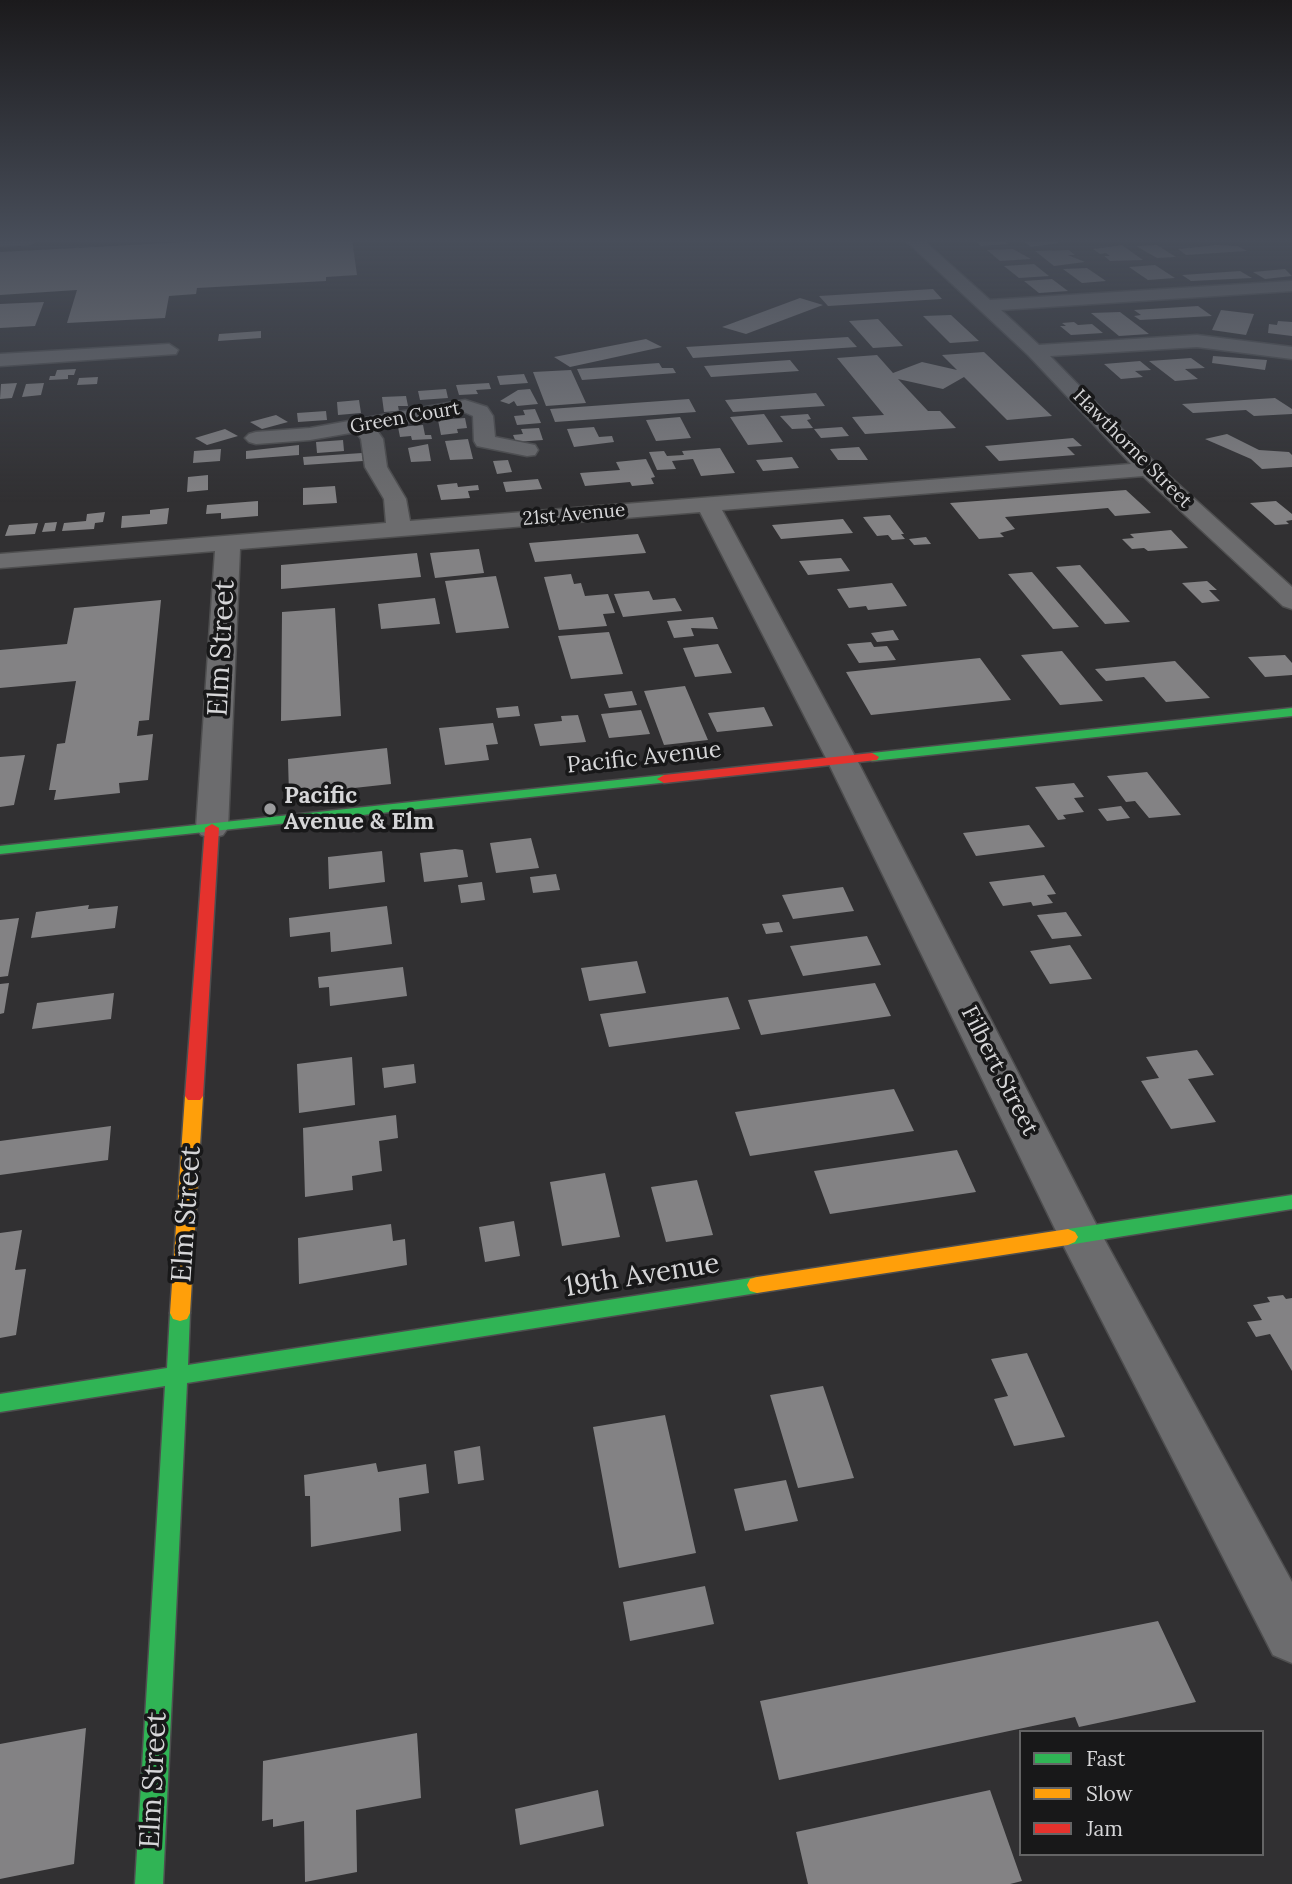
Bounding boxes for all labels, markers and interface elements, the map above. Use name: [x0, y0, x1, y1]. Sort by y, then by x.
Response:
street label: Hawthorne Street: [1068, 385, 1196, 513]
street label: Green Court: [348, 397, 462, 439]
street label: 21st Avenue: [522, 499, 626, 531]
street label: Elm Street: [202, 579, 242, 717]
street label: Pacific Avenue: [565, 736, 723, 780]
place label: Pacific Avenue & Elm: [284, 782, 434, 836]
marker: Pacific Avenue & Elm: [262, 801, 278, 817]
street label: Filbert Street: [955, 1002, 1043, 1140]
street label: Elm Street: [165, 1145, 209, 1283]
street label: 19th Avenue: [562, 1247, 722, 1305]
street label: Elm Street: [134, 1711, 174, 1849]
legend: [1019, 1730, 1264, 1856]
text: Fast: [1086, 1745, 1125, 1772]
text: Slow: [1086, 1780, 1133, 1807]
text: Jam: [1086, 1815, 1123, 1842]

